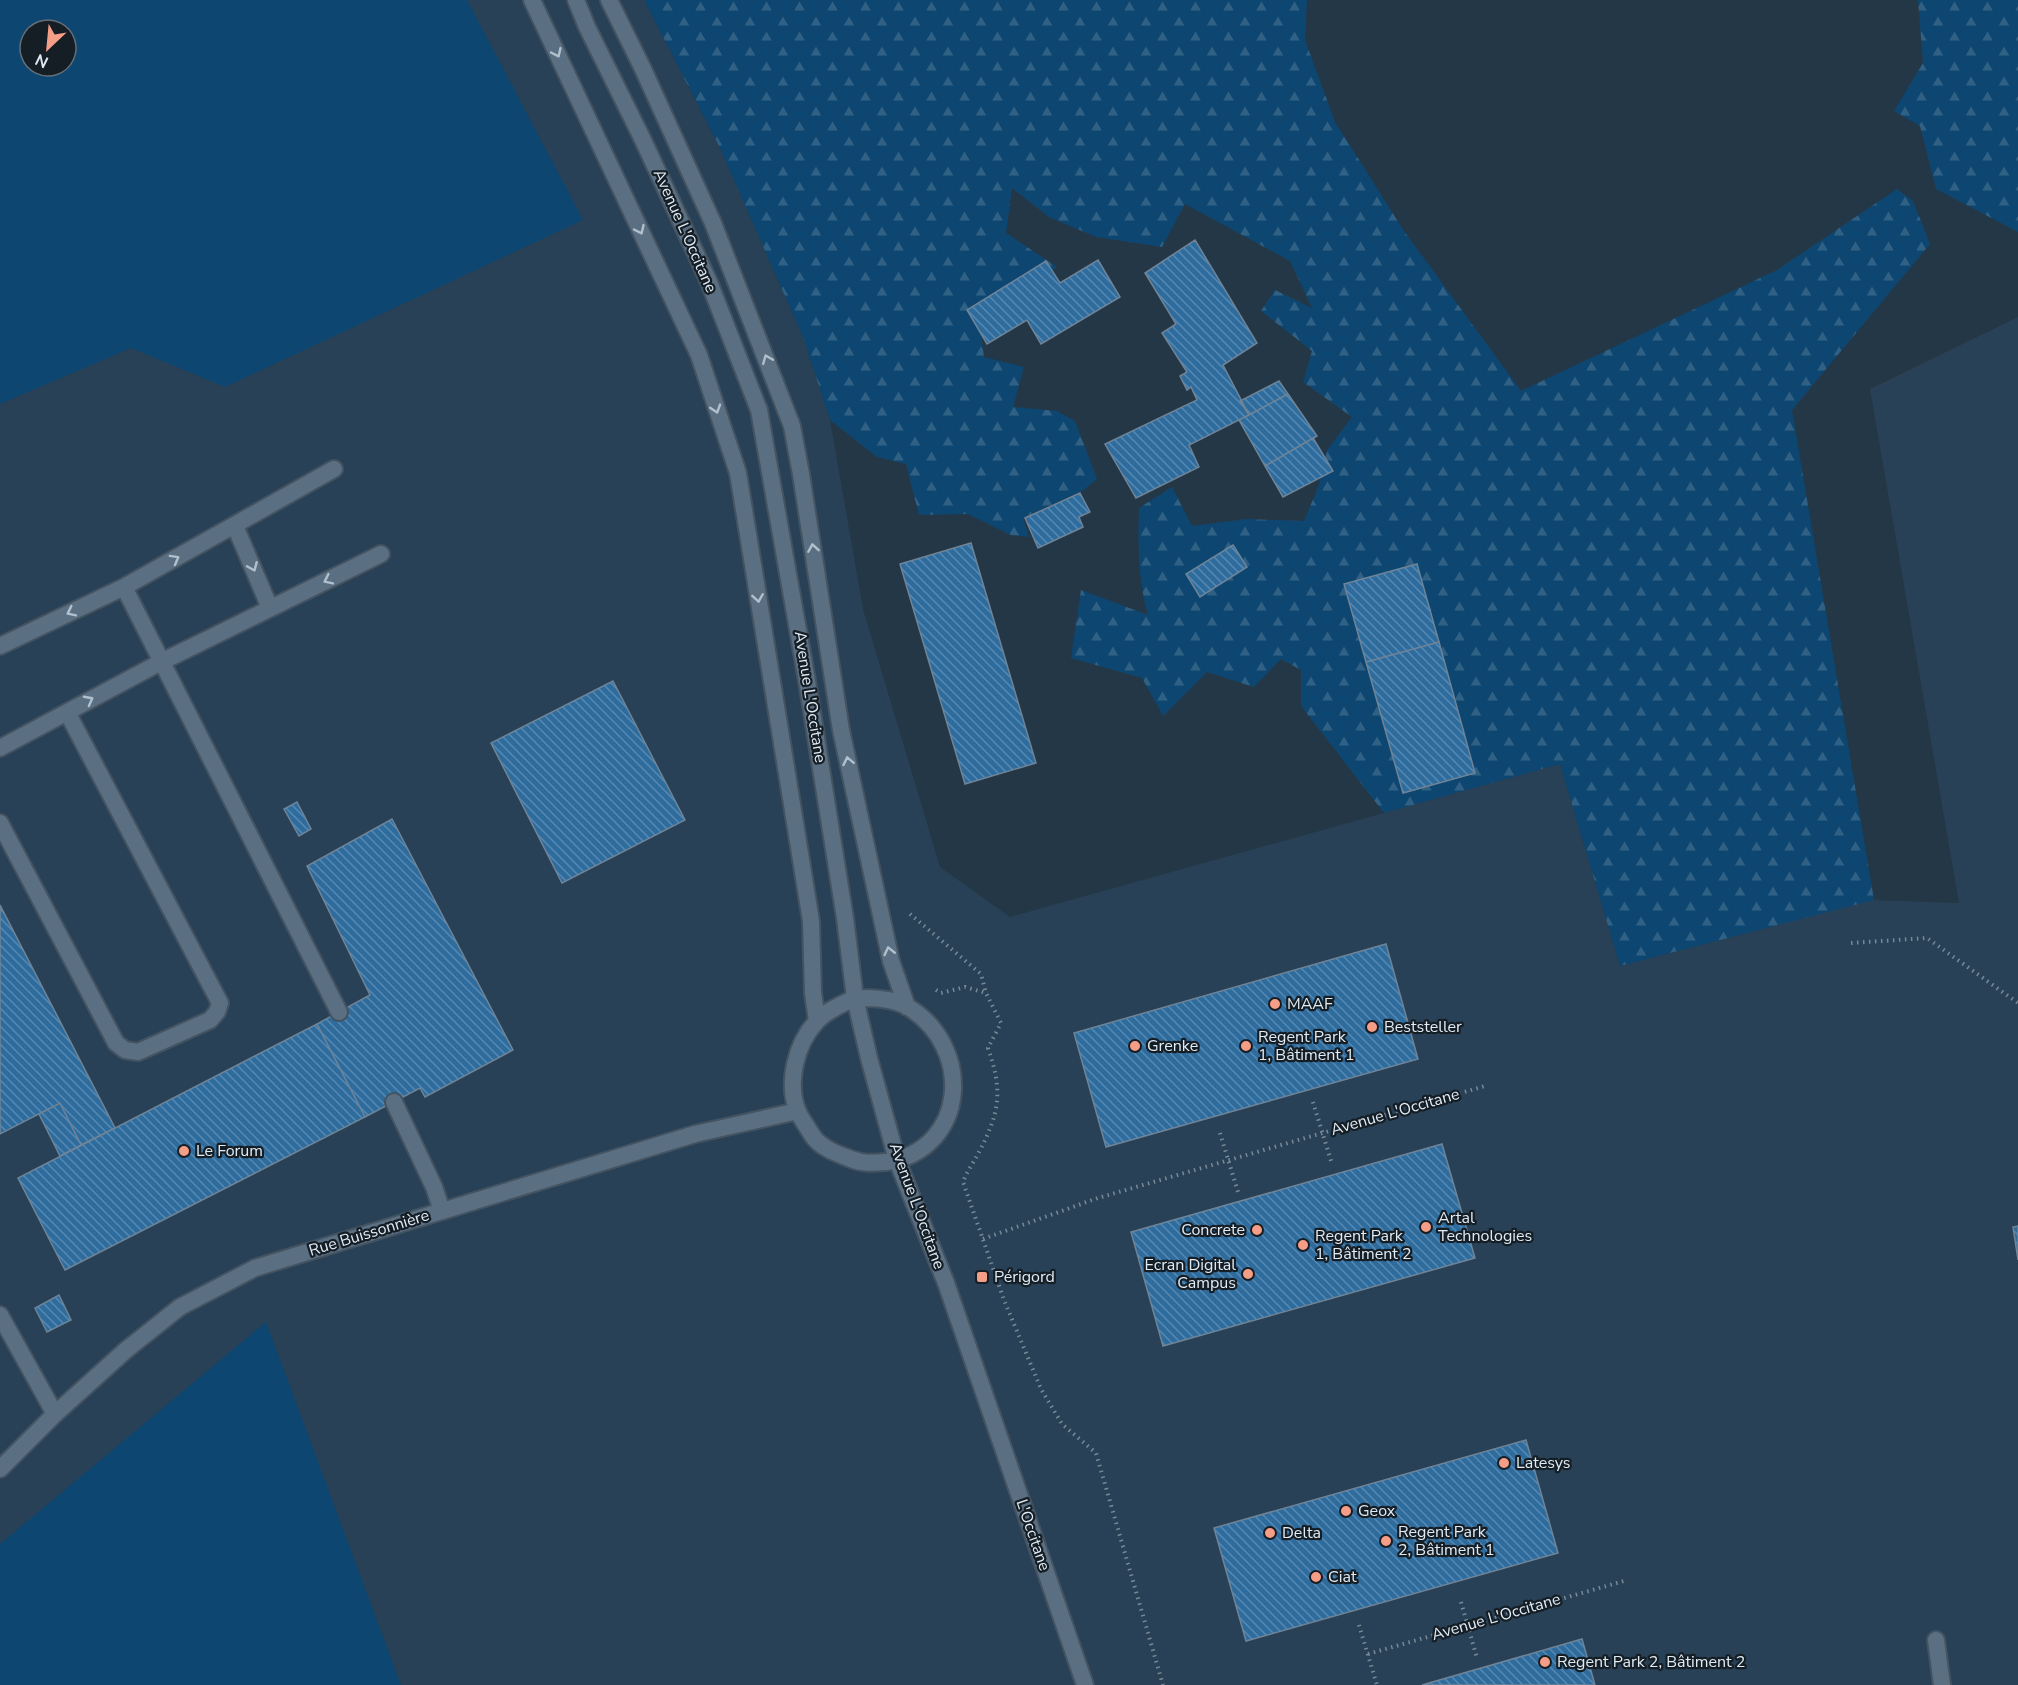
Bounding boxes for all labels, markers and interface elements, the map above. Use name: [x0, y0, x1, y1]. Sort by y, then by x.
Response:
north arrow: [18, 18, 78, 78]
one-way arrow: [549, 46, 561, 57]
text: N: [32, 48, 52, 73]
street label: Avenue L'Occitane: [648, 166, 722, 296]
one-way arrow: [632, 223, 644, 234]
one-way arrow: [761, 354, 774, 365]
one-way arrow: [709, 403, 722, 413]
one-way arrow: [807, 543, 820, 553]
one-way arrow: [169, 554, 179, 566]
one-way arrow: [246, 560, 258, 571]
one-way arrow: [324, 572, 335, 584]
one-way arrow: [752, 594, 764, 603]
one-way arrow: [67, 605, 78, 617]
street label: Avenue L'Occitane: [789, 630, 831, 764]
one-way arrow: [82, 696, 93, 707]
one-way arrow: [842, 756, 855, 766]
one-way arrow: [883, 947, 896, 957]
place label: MAAF: [1287, 993, 1333, 1015]
marker: MAAF: [1268, 997, 1282, 1011]
place label: Beststeller: [1384, 1016, 1462, 1038]
marker: Beststeller: [1365, 1020, 1379, 1034]
place label: Regent Park 1, Bâtiment 1: [1258, 1026, 1355, 1066]
place label: Grenke: [1147, 1035, 1198, 1057]
marker: Grenke: [1128, 1039, 1142, 1053]
marker: Regent Park 1, Bâtiment 1: [1239, 1039, 1253, 1053]
street label: Avenue L'Occitane: [1328, 1083, 1462, 1141]
place label: Le Forum: [196, 1140, 263, 1162]
street label: Avenue L'Occitane: [884, 1140, 950, 1272]
marker: Le Forum: [177, 1144, 191, 1158]
street label: Rue Buissonnière: [306, 1204, 432, 1262]
place label: Artal Technologies: [1438, 1207, 1532, 1247]
place label: Concrete: [1181, 1219, 1245, 1241]
marker: Artal Technologies: [1419, 1220, 1433, 1234]
marker: Concrete: [1250, 1223, 1264, 1237]
place label: Regent Park 1, Bâtiment 2: [1315, 1225, 1412, 1265]
marker: Regent Park 1, Bâtiment 2: [1296, 1238, 1310, 1252]
place label: Ecran Digital Campus: [1145, 1254, 1236, 1294]
place label: Périgord: [994, 1266, 1055, 1288]
marker: Ecran Digital Campus: [1241, 1267, 1255, 1281]
marker: Périgord: [975, 1270, 989, 1284]
place label: Latesys: [1516, 1452, 1571, 1474]
marker: Latesys: [1497, 1456, 1511, 1470]
street label: L'Occitane: [1010, 1496, 1056, 1574]
place label: Geox: [1358, 1500, 1396, 1522]
marker: Geox: [1339, 1504, 1353, 1518]
place label: Regent Park 2, Bâtiment 1: [1398, 1521, 1495, 1561]
place label: Delta: [1282, 1522, 1321, 1544]
marker: Delta: [1263, 1526, 1277, 1540]
marker: Regent Park 2, Bâtiment 1: [1379, 1534, 1393, 1548]
place label: Ciat: [1328, 1566, 1357, 1588]
marker: Ciat: [1309, 1570, 1323, 1584]
street label: Avenue L'Occitane: [1429, 1588, 1563, 1646]
place label: Regent Park 2, Bâtiment 2: [1557, 1651, 1745, 1673]
marker: Regent Park 2, Bâtiment 2: [1538, 1655, 1552, 1669]

